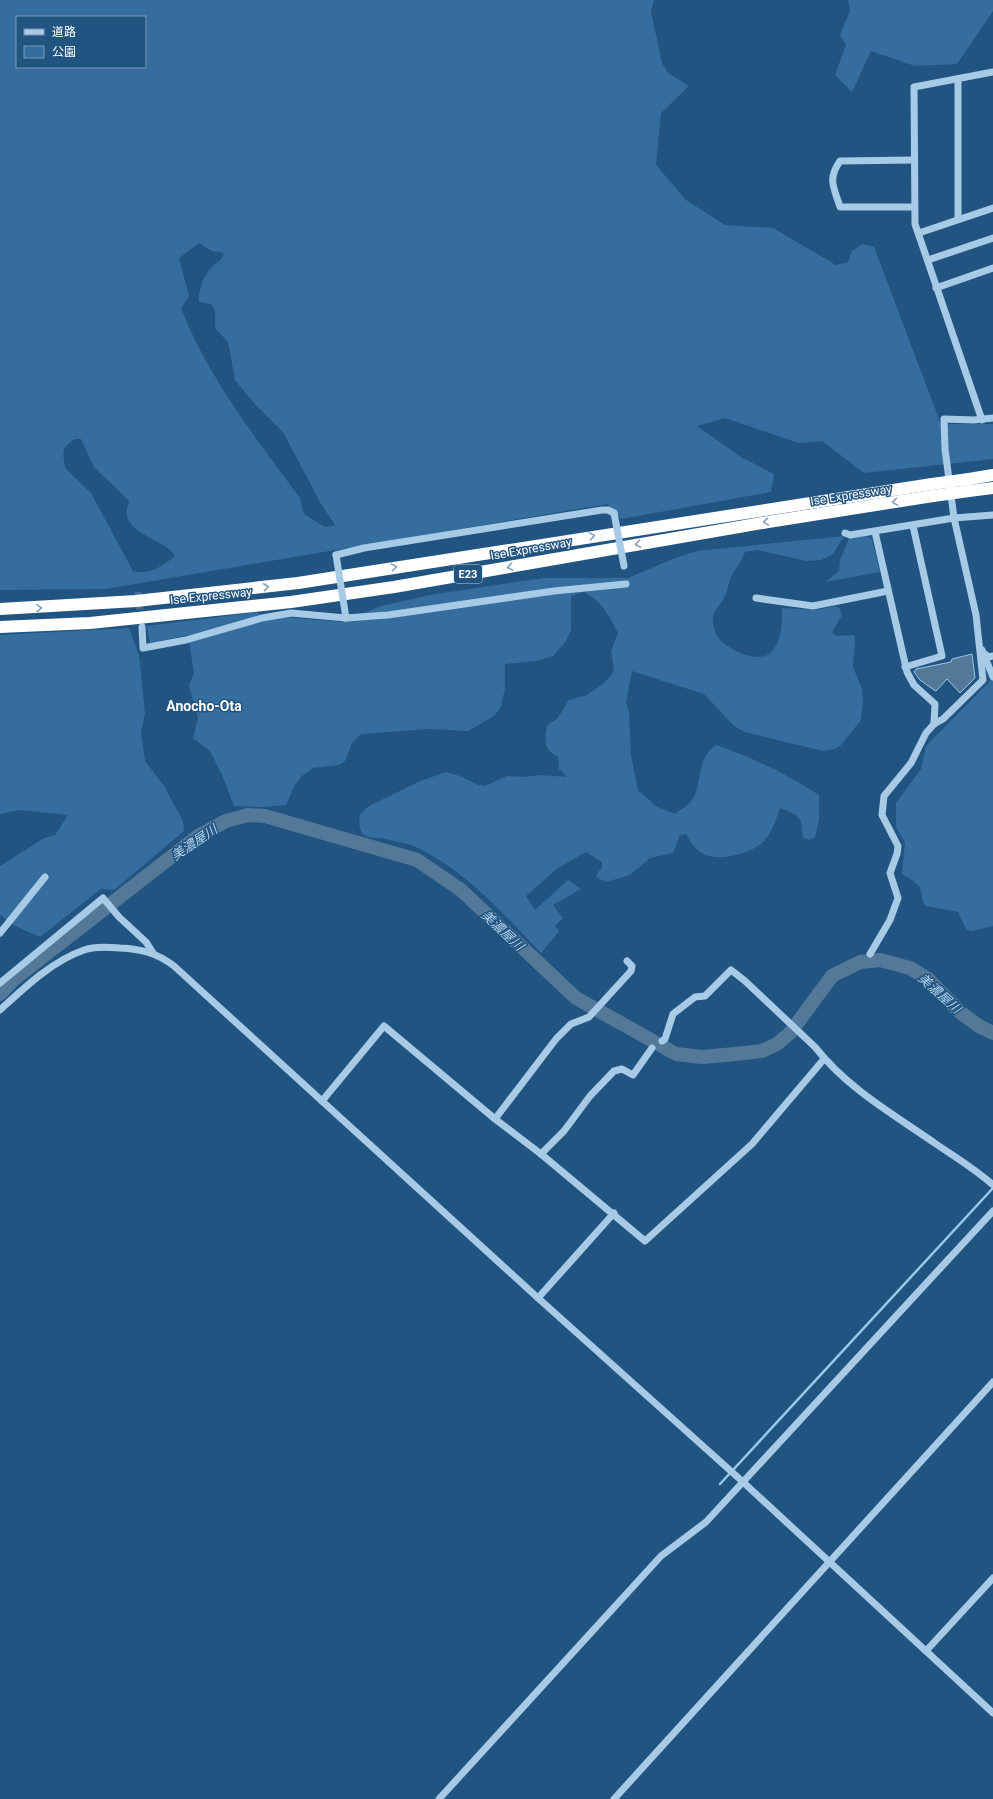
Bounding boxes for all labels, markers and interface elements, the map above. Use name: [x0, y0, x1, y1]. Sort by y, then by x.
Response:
legend: [16, 16, 146, 68]
text: 道路: [52, 25, 76, 39]
text: 公園: [52, 45, 76, 59]
street label: Ise Expressway: [809, 482, 893, 508]
one-way arrow: [892, 497, 898, 506]
one-way arrow: [763, 517, 770, 526]
one-way arrow: [589, 533, 595, 541]
street label: Ise Expressway: [489, 535, 573, 563]
one-way arrow: [635, 540, 641, 548]
one-way arrow: [507, 562, 513, 571]
one-way arrow: [391, 564, 398, 572]
road number: E23: [454, 565, 482, 583]
one-way arrow: [263, 583, 269, 592]
street label: Ise Expressway: [169, 585, 253, 607]
one-way arrow: [36, 603, 42, 612]
district label: Anocho-Ota: [166, 698, 242, 714]
water label: 美濃屋川: [169, 821, 222, 863]
water label: 美濃屋川: [479, 907, 528, 955]
water label: 美濃屋川: [915, 970, 965, 1018]

